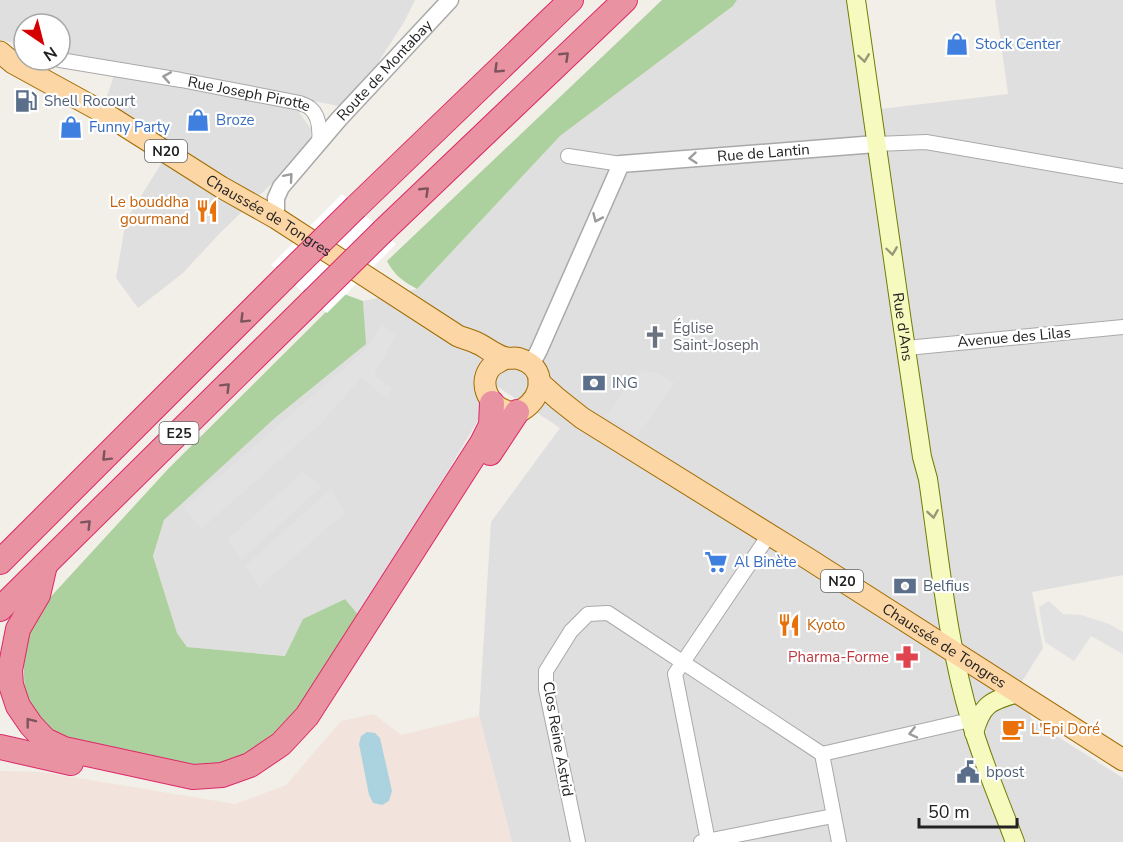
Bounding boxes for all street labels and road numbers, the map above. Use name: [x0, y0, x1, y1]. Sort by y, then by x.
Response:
street label: Route de Montabay: [332, 15, 437, 125]
street label: Rue Joseph Pirotte: [186, 72, 313, 116]
street label: Rue de Lantin: [716, 139, 810, 166]
road number: N20: [145, 140, 187, 162]
street label: Chaussée de Tongres: [202, 170, 336, 261]
street label: Rue d'Ans: [888, 291, 918, 362]
street label: Avenue des Lilas: [956, 322, 1072, 352]
road number: E25: [160, 422, 198, 444]
road number: N20: [821, 570, 863, 592]
street label: Chaussée de Tongres: [878, 599, 1010, 693]
street label: Clos Reine Astrid: [538, 680, 578, 798]

